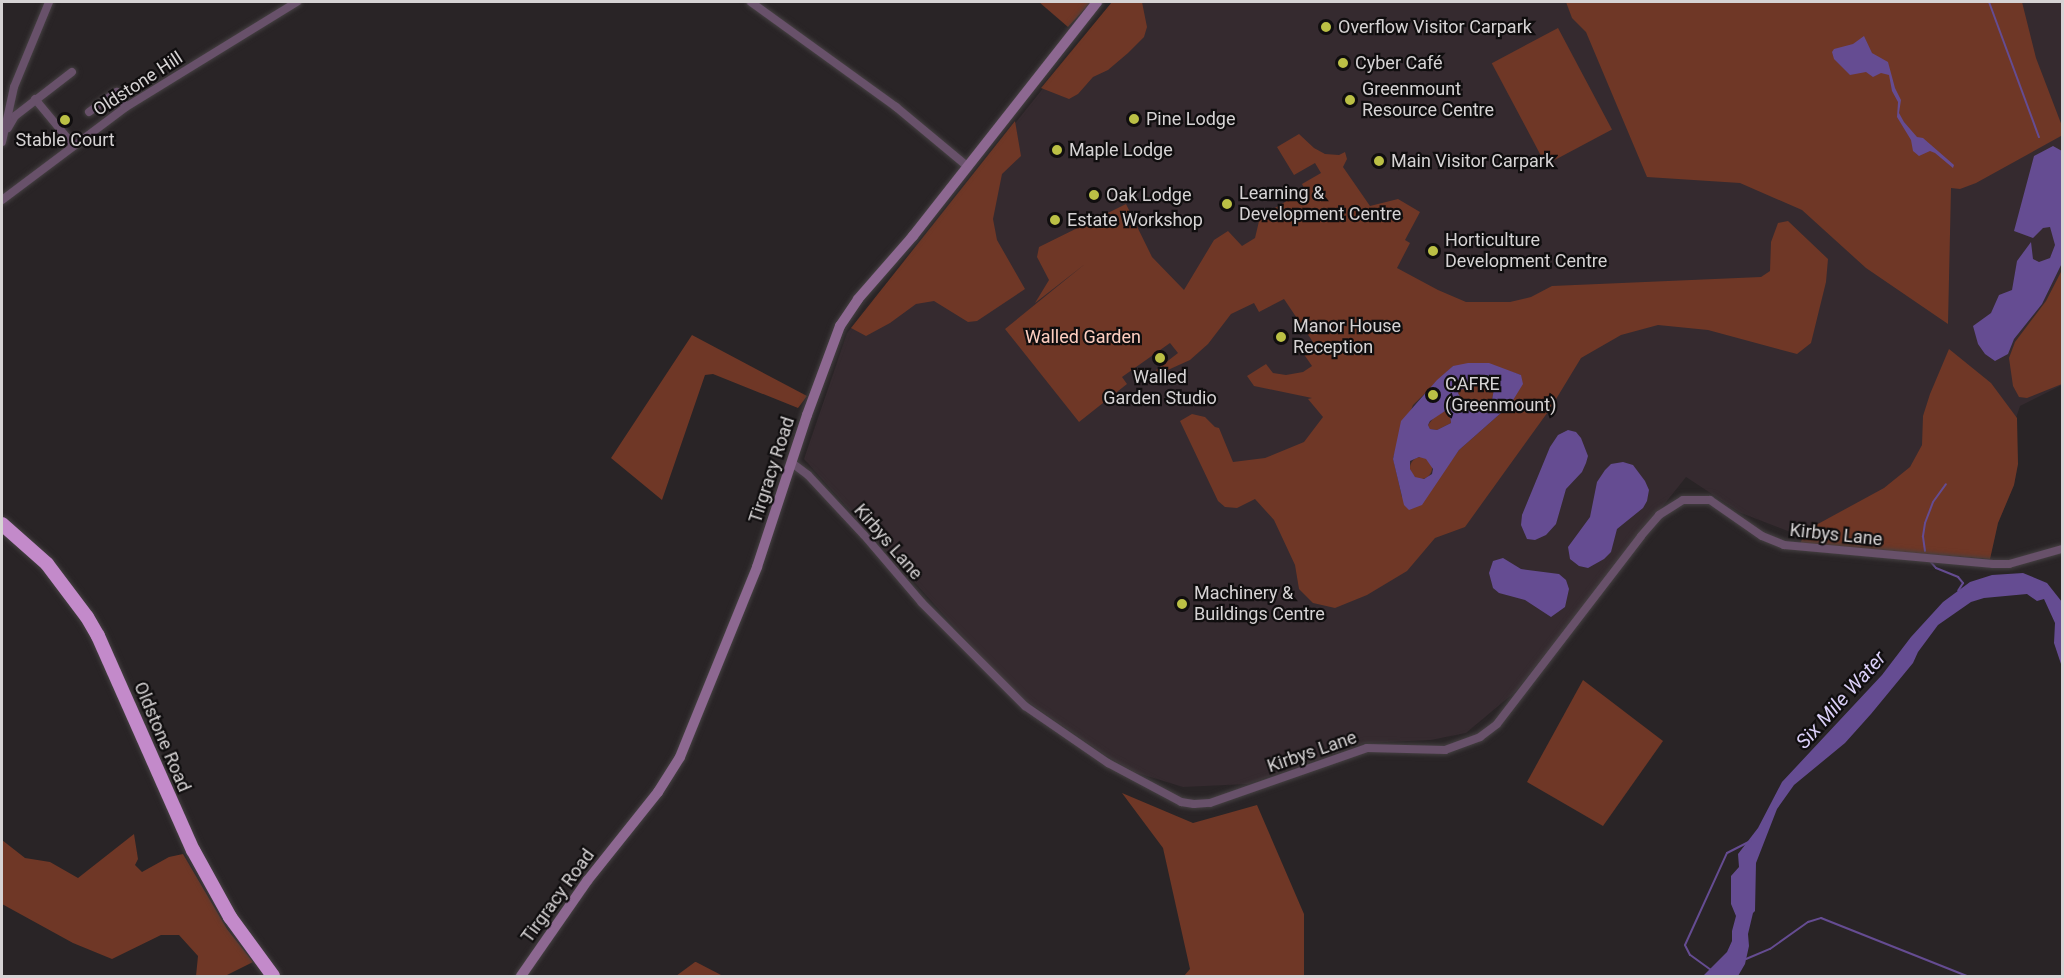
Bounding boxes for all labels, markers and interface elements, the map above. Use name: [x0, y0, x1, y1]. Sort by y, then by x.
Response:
place label: Overflow Visitor Carpark: [1338, 16, 1532, 38]
marker: Overflow Visitor Carpark: [1319, 20, 1333, 34]
street label: Oldstone Hill: [89, 47, 187, 121]
place label: Cyber Café: [1355, 52, 1443, 74]
marker: Cyber Café: [1336, 56, 1350, 70]
place label: Greenmount Resource Centre: [1362, 79, 1494, 122]
marker: Greenmount Resource Centre: [1343, 93, 1357, 107]
place label: Pine Lodge: [1146, 108, 1235, 130]
marker: Pine Lodge: [1127, 112, 1141, 126]
marker: Stable Court: [58, 113, 72, 127]
place label: Stable Court: [15, 129, 115, 151]
place label: Maple Lodge: [1069, 139, 1173, 161]
marker: Maple Lodge: [1050, 143, 1064, 157]
place label: Main Visitor Carpark: [1391, 150, 1554, 172]
marker: Main Visitor Carpark: [1372, 154, 1386, 168]
place label: Learning & Development Centre: [1239, 183, 1401, 226]
place label: Oak Lodge: [1106, 184, 1192, 206]
marker: Oak Lodge: [1087, 188, 1101, 202]
marker: Learning & Development Centre: [1220, 197, 1234, 211]
place label: Estate Workshop: [1067, 209, 1203, 231]
marker: Estate Workshop: [1048, 213, 1062, 227]
place label: Horticulture Development Centre: [1445, 230, 1607, 272]
marker: Horticulture Development Centre: [1426, 244, 1440, 258]
place label: Manor House Reception: [1293, 316, 1401, 358]
park label: Walled Garden: [1025, 326, 1141, 348]
marker: Manor House Reception: [1274, 330, 1288, 344]
marker: Walled Garden Studio: [1153, 351, 1167, 365]
place label: Walled Garden Studio: [1103, 367, 1217, 410]
place label: CAFRE (Greenmount): [1445, 374, 1556, 416]
marker: CAFRE (Greenmount): [1426, 388, 1440, 402]
street label: Tirgracy Road: [745, 414, 799, 526]
street label: Kirbys Lane: [849, 500, 927, 584]
street label: Kirbys Lane: [1789, 519, 1883, 551]
place label: Machinery & Buildings Centre: [1194, 583, 1325, 626]
marker: Machinery & Buildings Centre: [1175, 597, 1189, 611]
water label: Six Mile Water: [1791, 646, 1891, 754]
street label: Oldstone Road: [129, 679, 195, 795]
street label: Kirbys Lane: [1265, 727, 1359, 777]
street label: Tirgracy Road: [517, 845, 599, 947]

